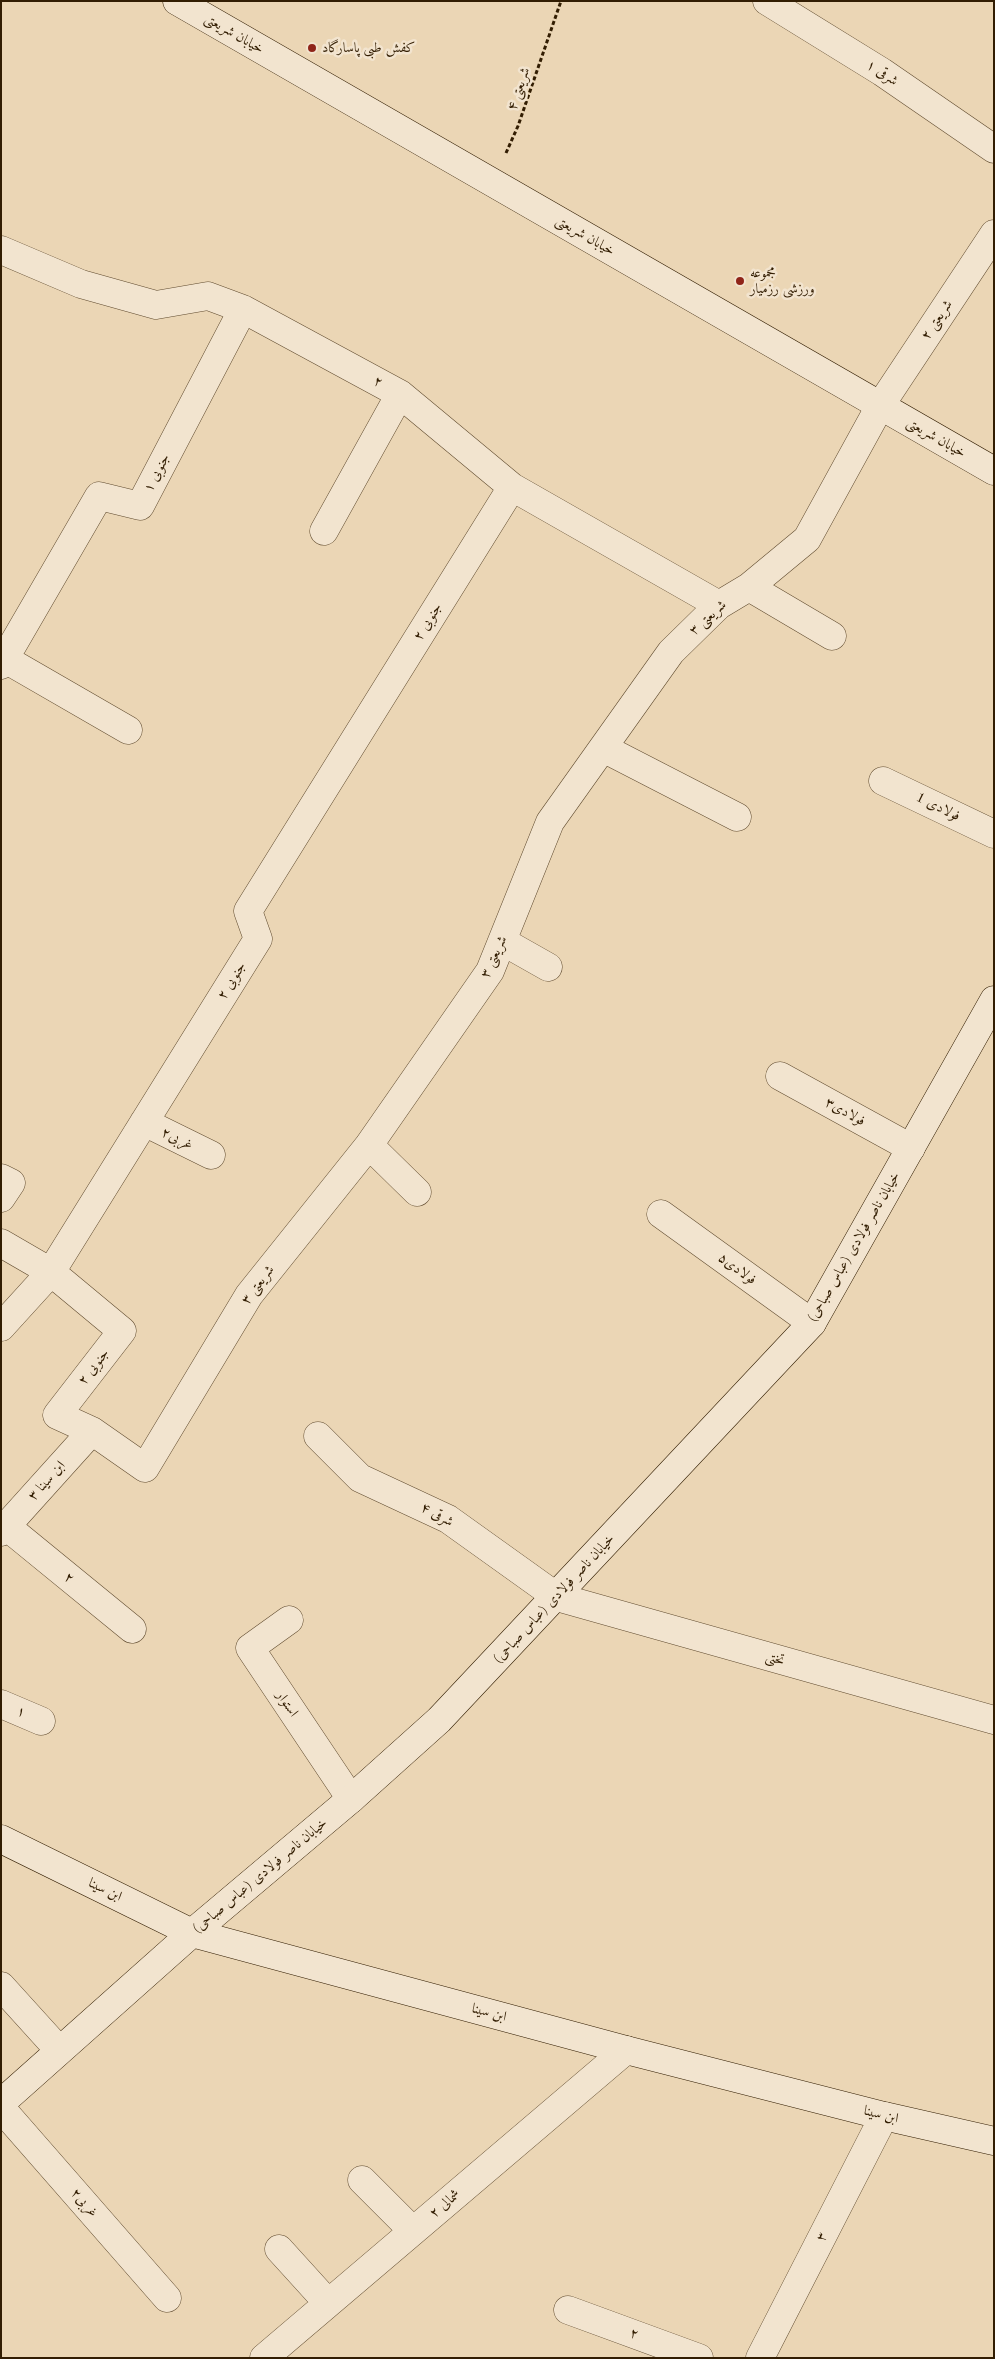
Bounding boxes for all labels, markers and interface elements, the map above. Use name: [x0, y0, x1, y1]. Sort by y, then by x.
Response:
street label: خیابان شریعتی: [201, 10, 267, 58]
place label: کفش طبی پاسارگاد: [322, 40, 415, 56]
marker: کفش طبی پاسارگاد: [306, 42, 318, 54]
street label: ۱ شرقی: [863, 57, 901, 89]
street label: شریعتی ۴: [504, 65, 534, 113]
street label: خیابان شریعتی: [552, 212, 618, 260]
place label: مجموعه ورزشی رزمیار: [750, 265, 815, 298]
marker: مجموعه ورزشی رزمیار: [734, 275, 746, 287]
street label: شریعتی ۲: [918, 297, 956, 343]
street label: ۲: [370, 373, 386, 391]
street label: خیابان شریعتی: [903, 414, 969, 462]
street label: ۱ جنوبی: [140, 451, 174, 495]
street label: شریعتی ۳: [686, 597, 730, 639]
street label: ۲ جنوبی: [410, 600, 446, 644]
street label: فولادی 1: [913, 789, 963, 825]
street label: شریعتی ۳: [477, 933, 511, 981]
street label: ۲ جنوبی: [214, 959, 250, 1003]
street label: فولادی۳: [822, 1094, 868, 1130]
street label: غربی۲: [158, 1124, 196, 1154]
street label: خیابان ناصر فولادی (عباس صباحی): [804, 1169, 904, 1325]
street label: فولادی۵: [715, 1250, 759, 1288]
street label: شریعتی ۳: [238, 1262, 278, 1308]
street label: ۲ جنوبی: [75, 1346, 113, 1388]
street label: ابن سینا ۳: [25, 1458, 69, 1504]
street label: ۴ شرقی: [418, 1499, 456, 1531]
street label: خیابان ناصر فولادی (عباس صباحی): [490, 1531, 618, 1667]
street label: ۲: [61, 1569, 77, 1587]
street label: تختی: [763, 1648, 787, 1670]
street label: استوار: [272, 1688, 302, 1720]
street label: ۱: [14, 1703, 28, 1721]
street label: خیابان ناصر فولادی (عباس صباحی): [189, 1815, 331, 1937]
street label: ابن سینا: [85, 1875, 125, 1905]
street label: ابن سینا: [470, 2000, 508, 2026]
street label: ابن سینا: [862, 2103, 900, 2127]
street label: غربی۲: [67, 2185, 101, 2221]
street label: ۲ شمالی: [426, 2186, 464, 2222]
street label: ۳: [813, 2230, 831, 2244]
street label: ۲: [627, 2325, 641, 2343]

